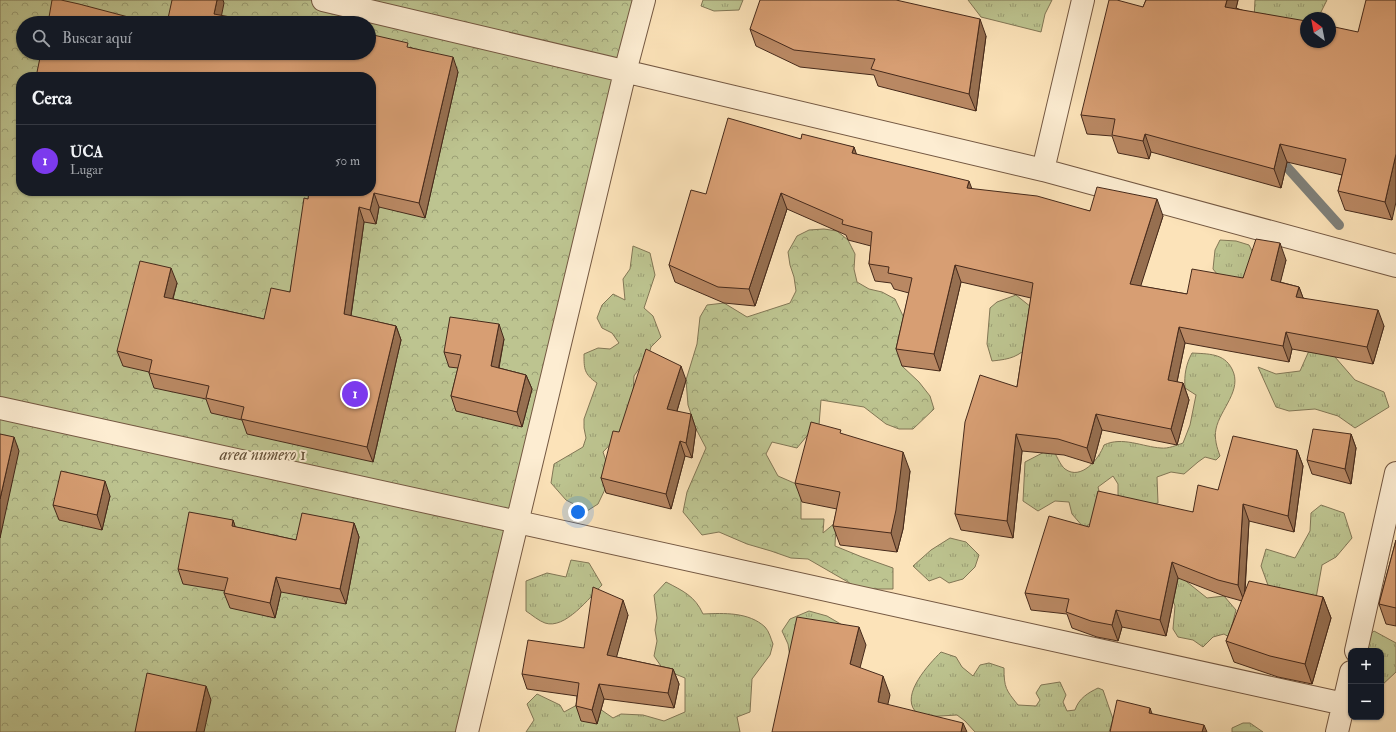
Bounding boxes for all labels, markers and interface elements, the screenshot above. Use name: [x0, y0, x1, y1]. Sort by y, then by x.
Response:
north arrow: [1300, 12, 1336, 48]
search box: [16, 16, 376, 60]
icon: search: [30, 27, 52, 49]
text: Buscar aquí: [62, 29, 131, 48]
text: Cerca: [32, 88, 72, 109]
text: UCA: [70, 143, 103, 162]
text: 1: [43, 153, 47, 169]
text: 50 m: [335, 153, 360, 169]
text: Lugar: [70, 162, 103, 178]
pin: 1: [342, 379, 368, 409]
park label: area numero 1: [219, 444, 306, 465]
your location: [568, 502, 588, 522]
map controls: [1348, 648, 1384, 720]
button: +: [1348, 648, 1384, 684]
button: −: [1348, 684, 1384, 720]

